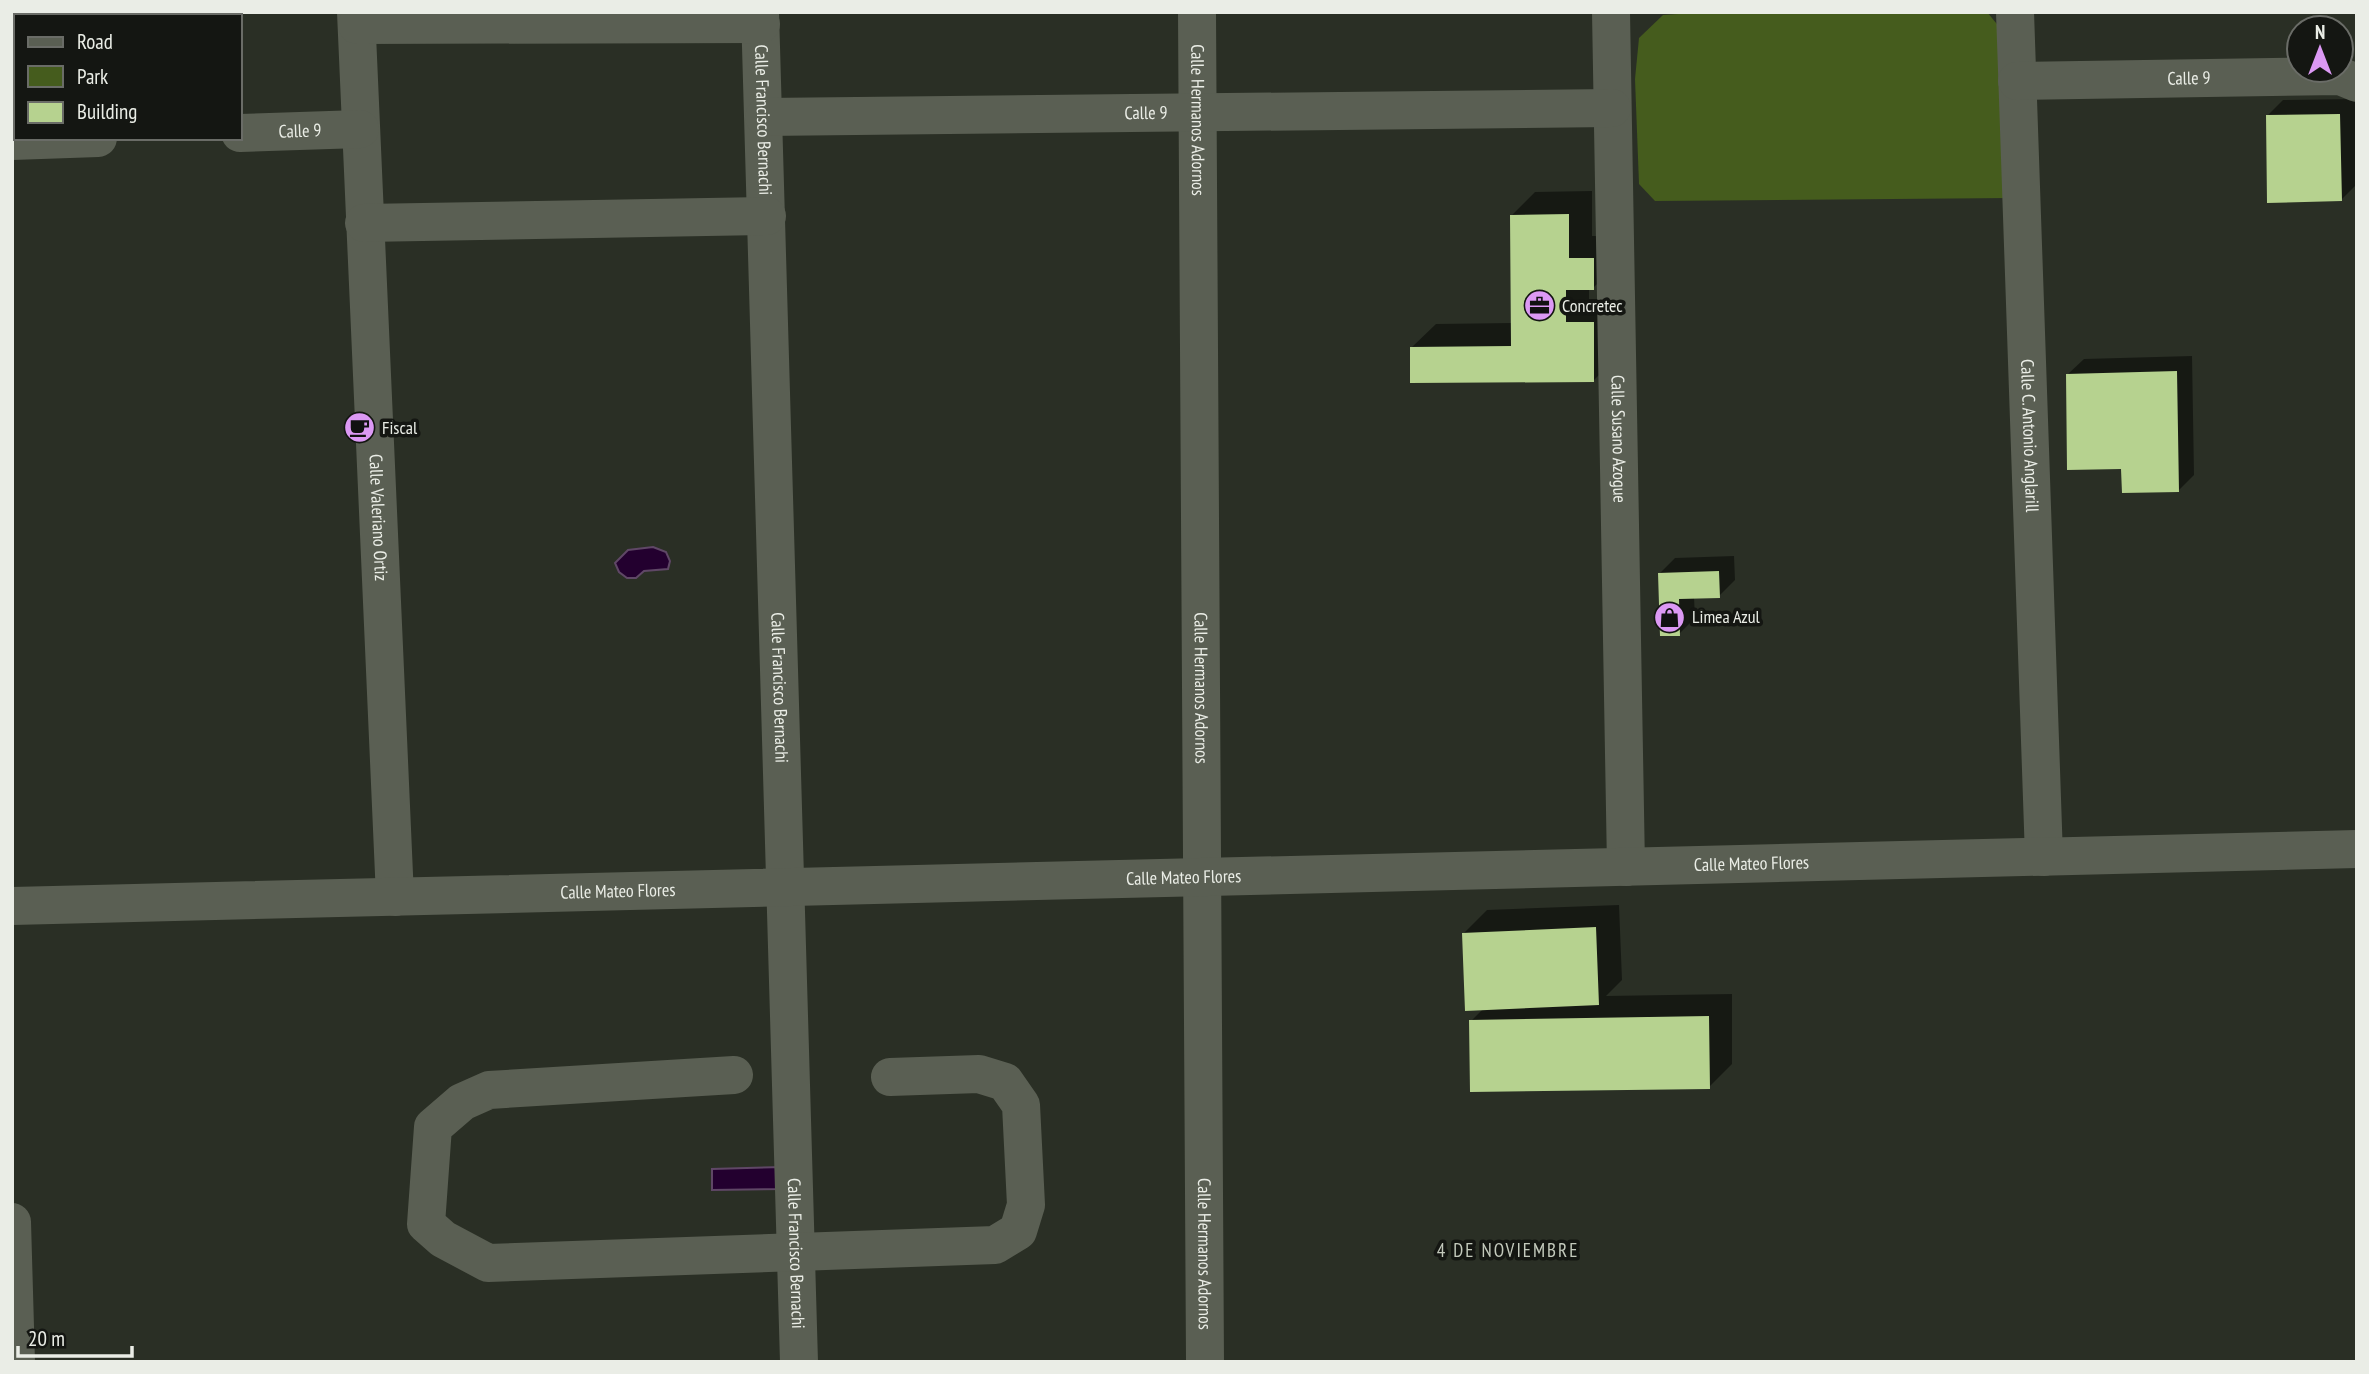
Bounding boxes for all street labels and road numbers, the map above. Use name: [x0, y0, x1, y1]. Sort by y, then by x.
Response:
street label: Calle Francisco Bernachi: [750, 44, 777, 196]
street label: Calle Hermanos Adornos: [1186, 44, 1210, 196]
street label: Calle 9: [2167, 66, 2211, 90]
street label: Calle 9: [1124, 101, 1168, 124]
street label: Calle 9: [278, 118, 322, 143]
street label: Calle C. Antonio Anglarill: [2016, 359, 2044, 514]
street label: Calle Susano Azogue: [1606, 375, 1632, 503]
street label: Calle Valeriano Ortiz: [364, 454, 393, 581]
street label: Calle Francisco Bernachi: [766, 612, 794, 763]
street label: Calle Hermanos Adornos: [1190, 612, 1213, 764]
street label: Calle Mateo Flores: [1694, 850, 1809, 876]
street label: Calle Mateo Flores: [1126, 864, 1241, 890]
street label: Calle Mateo Flores: [560, 878, 676, 904]
street label: Calle Francisco Bernachi: [783, 1178, 810, 1329]
street label: Calle Hermanos Adornos: [1193, 1178, 1217, 1330]

